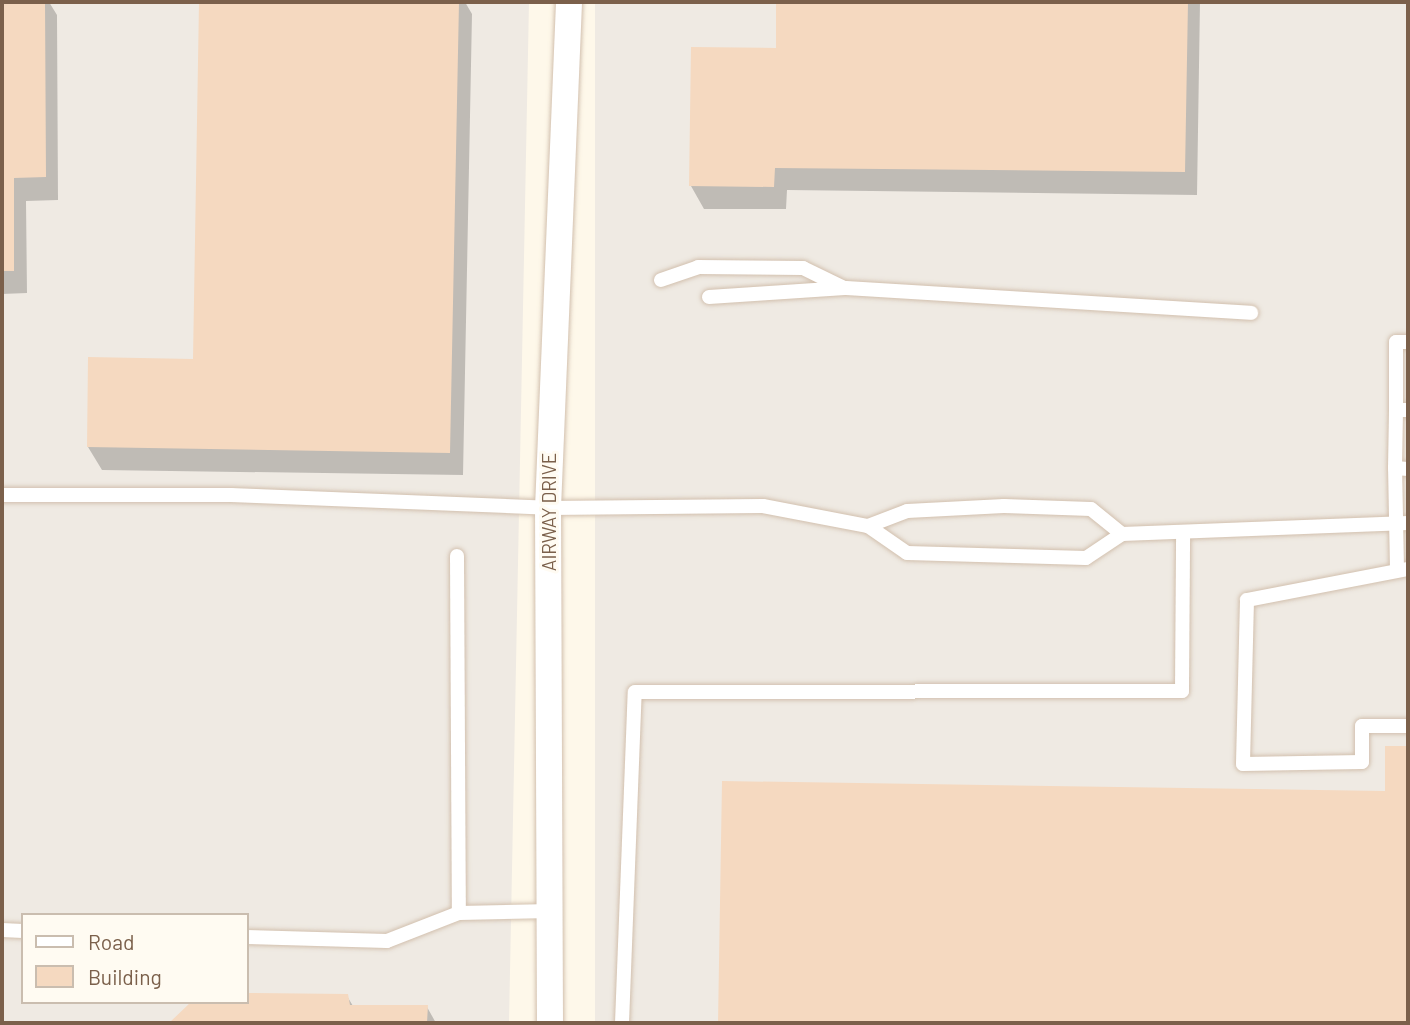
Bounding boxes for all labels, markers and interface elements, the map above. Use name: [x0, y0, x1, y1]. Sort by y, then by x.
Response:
street label: AIRWAY DRIVE: [538, 453, 560, 571]
legend: [21, 913, 248, 1004]
text: Road: [88, 929, 134, 954]
text: Building: [88, 964, 162, 989]

